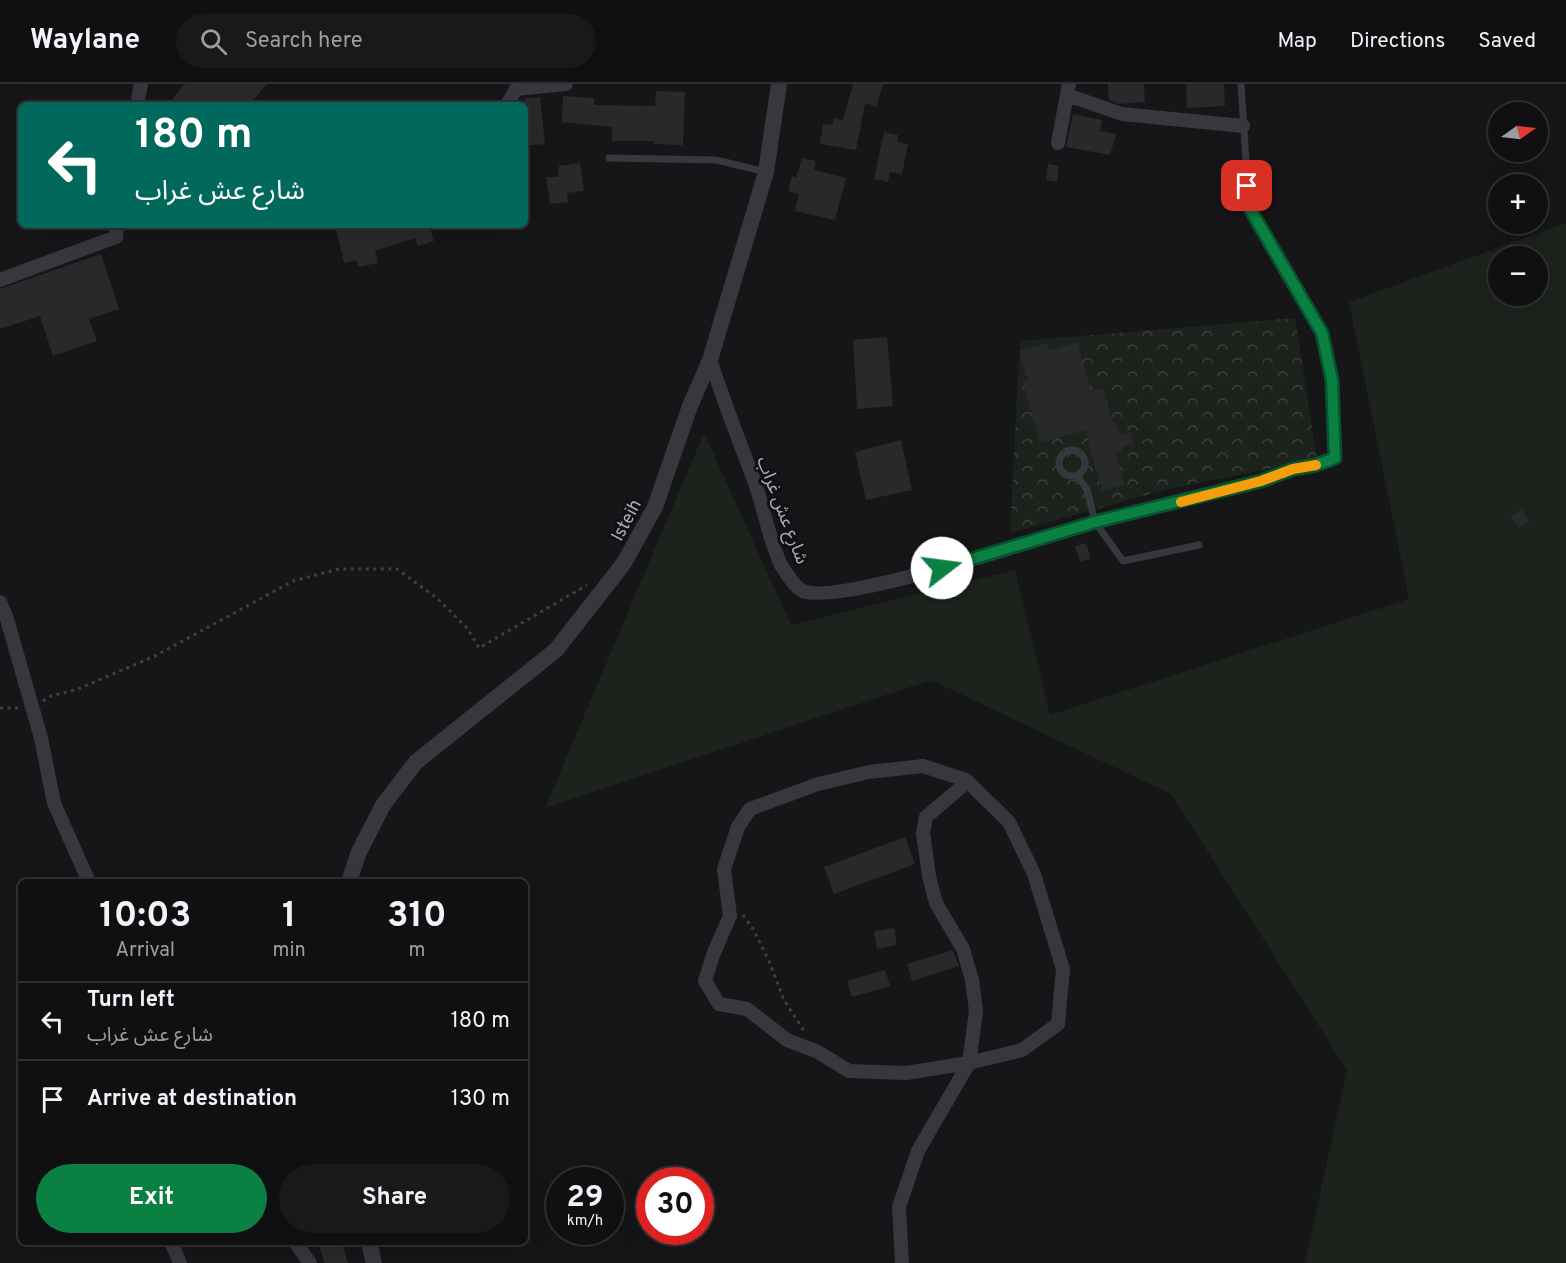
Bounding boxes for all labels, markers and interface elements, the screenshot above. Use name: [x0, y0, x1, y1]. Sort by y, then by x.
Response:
search box: [176, 14, 596, 68]
text: Waylane: [30, 23, 140, 59]
icon: search: [197, 25, 230, 58]
text: Search here: [245, 28, 363, 55]
text: Map: [1277, 28, 1317, 55]
text: Directions: [1350, 28, 1445, 55]
text: Saved: [1478, 28, 1536, 55]
north arrow: [1488, 102, 1548, 162]
map controls: [1488, 102, 1548, 306]
text: 180 m: [135, 110, 252, 163]
icon: left: [36, 126, 114, 204]
pin: [1221, 160, 1272, 211]
icon: arrive: [1230, 169, 1263, 202]
button: +: [1488, 174, 1548, 234]
text: شارع عش غراب: [135, 175, 305, 209]
button: −: [1488, 246, 1548, 306]
street label: شارع عش غراب: [750, 454, 813, 568]
street label: Isteih: [607, 496, 648, 546]
position arrow: [910, 536, 974, 600]
text: 10:03: [99, 894, 191, 940]
text: 1: [282, 894, 296, 940]
text: 310: [387, 894, 447, 940]
text: Arrival: [115, 938, 175, 964]
text: min: [273, 938, 306, 964]
text: m: [408, 938, 425, 964]
text: Turn left: [87, 987, 175, 1014]
icon: left: [36, 1005, 69, 1038]
text: 180 m: [451, 1008, 510, 1035]
text: شارع عش غراب: [87, 1023, 213, 1049]
icon: arrive: [36, 1083, 69, 1116]
text: Arrive at destination: [87, 1086, 297, 1113]
text: 130 m: [451, 1086, 510, 1113]
button: Exit: [36, 1164, 267, 1233]
button: Share: [279, 1164, 510, 1233]
speed limit sign: 30: [636, 1167, 714, 1245]
text: 29: [567, 1180, 603, 1217]
text: km/h: [567, 1212, 603, 1231]

